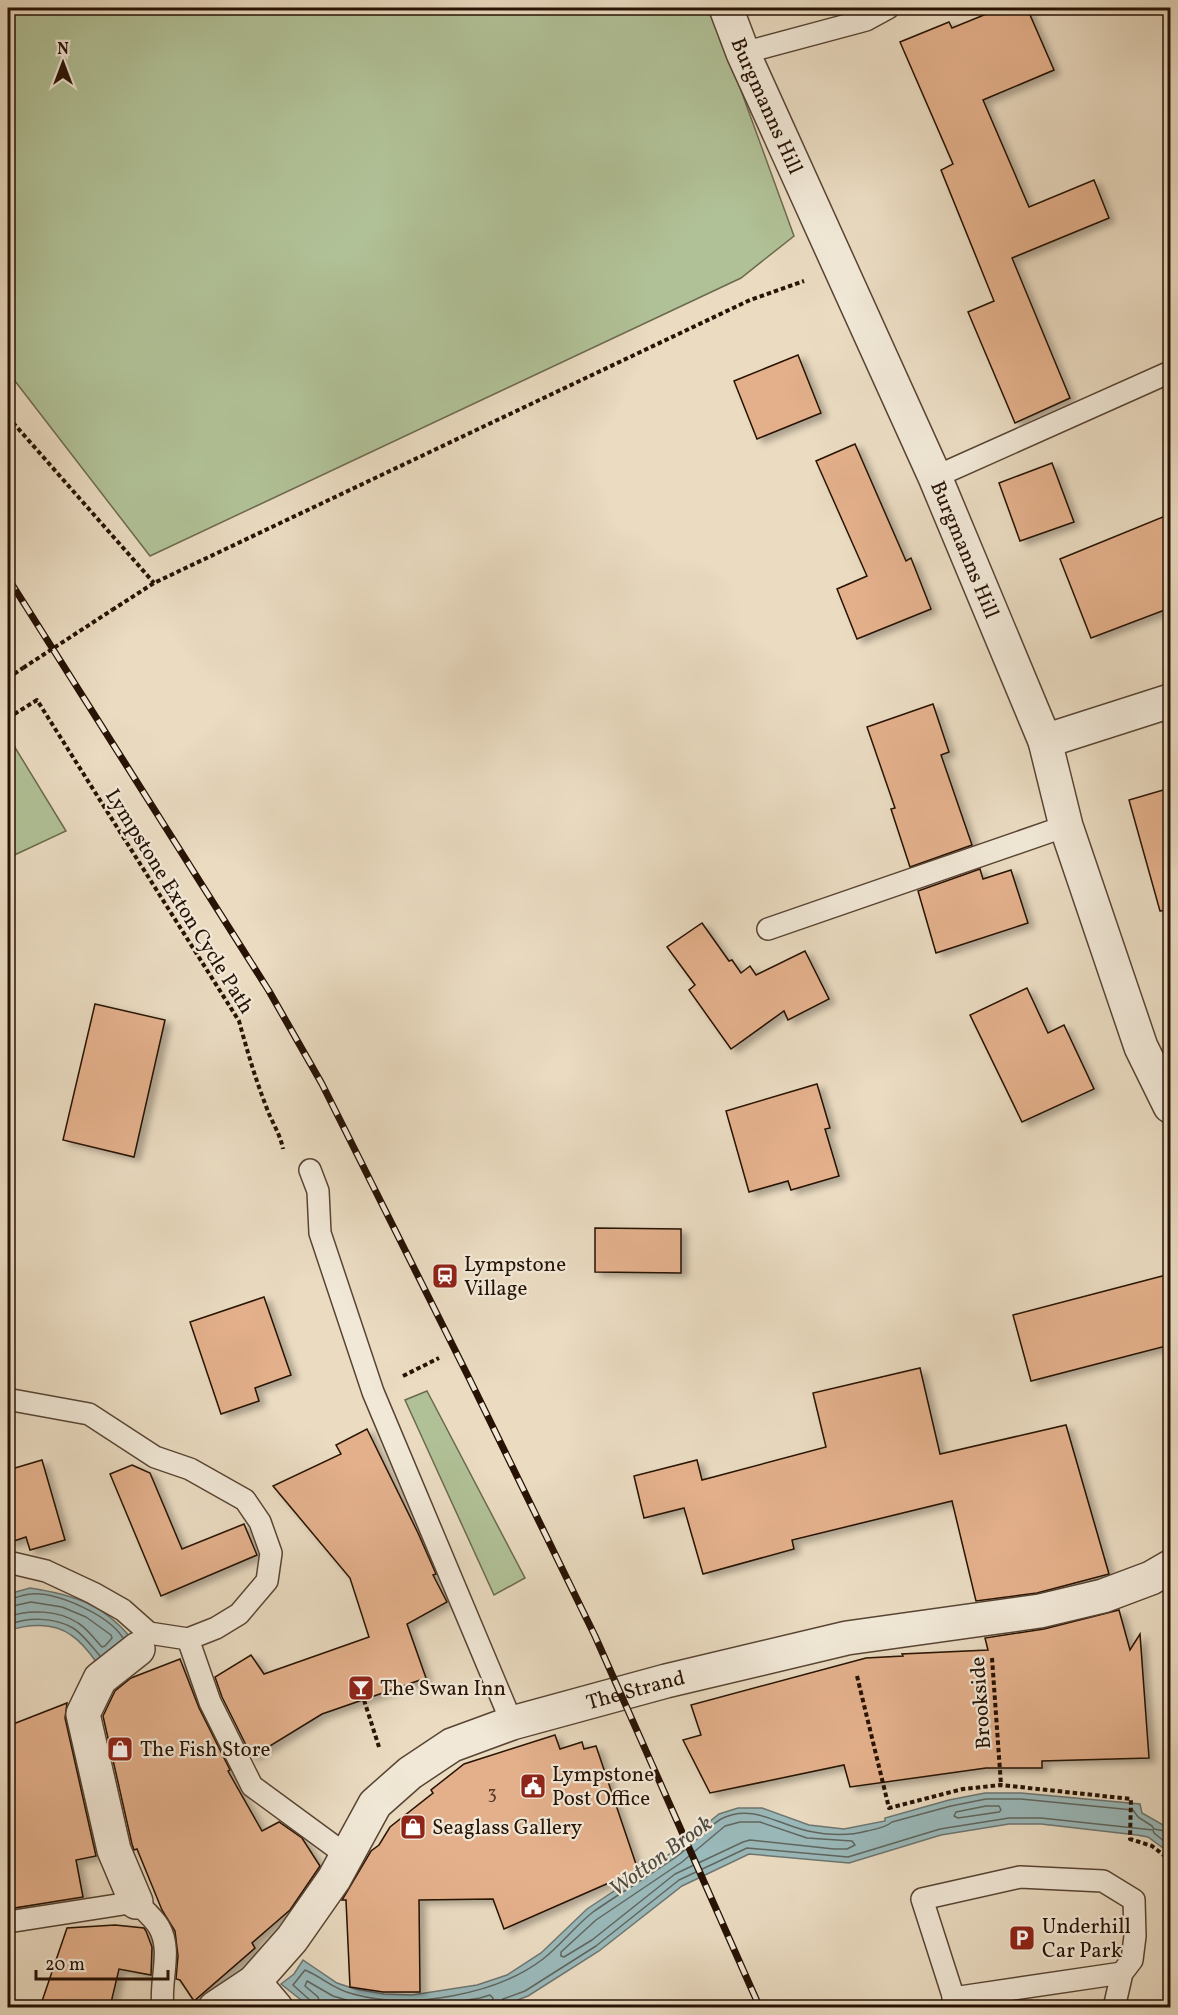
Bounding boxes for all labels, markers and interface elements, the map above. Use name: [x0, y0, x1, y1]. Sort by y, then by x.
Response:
north arrow: [33, 33, 93, 93]
street label: Burgmanns Hill: [723, 34, 809, 179]
text: N: [57, 39, 69, 61]
street label: Burgmanns Hill: [922, 477, 1005, 623]
street label: Lympstone Exton Cycle Path: [97, 784, 260, 1020]
place label: Lympstone Village: [464, 1251, 566, 1304]
station icon: Lympstone Village: [430, 1261, 460, 1291]
street label: Brookside: [964, 1656, 999, 1750]
street label: The Strand: [583, 1664, 688, 1718]
bar icon: The Swan Inn: [346, 1673, 376, 1703]
place label: The Swan Inn: [380, 1675, 506, 1704]
shop icon: The Fish Store: [105, 1734, 135, 1764]
place label: The Fish Store: [140, 1736, 270, 1765]
place label: Lympstone Post Office: [552, 1761, 654, 1814]
public building icon: Lympstone Post Office: [518, 1771, 548, 1801]
house number: 3: [487, 1782, 497, 1807]
water label: Wotton Brook: [604, 1809, 719, 1905]
shop icon: Seaglass Gallery: [398, 1812, 428, 1842]
place label: Seaglass Gallery: [432, 1814, 583, 1843]
place label: Underhill Car Park: [1042, 1913, 1131, 1966]
parking icon: Underhill Car Park: [1007, 1923, 1037, 1953]
scale bar: [36, 1943, 168, 1981]
text: 20 m: [45, 1953, 85, 1978]

